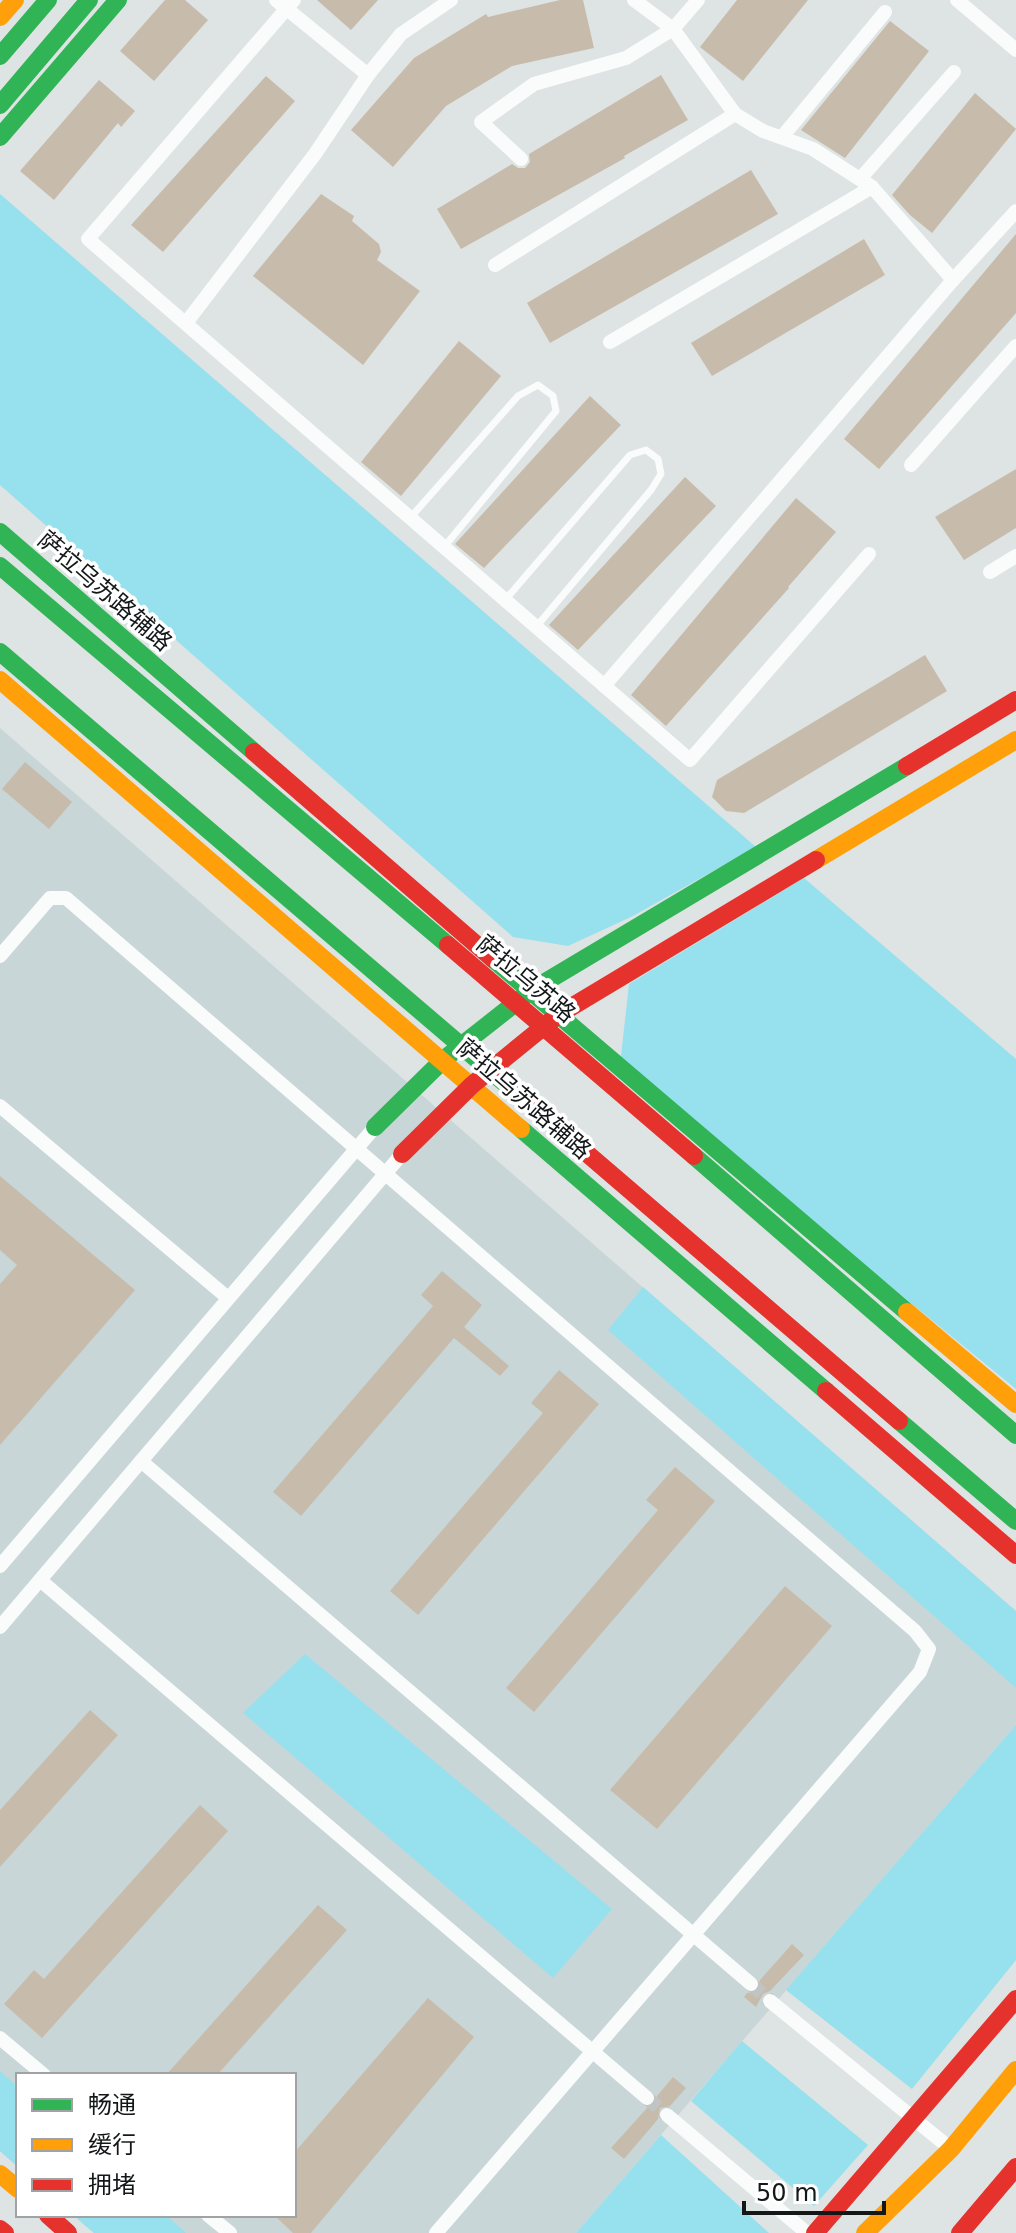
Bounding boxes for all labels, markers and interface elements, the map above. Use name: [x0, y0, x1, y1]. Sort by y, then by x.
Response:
street label: 萨拉乌苏路辅路: [32, 525, 178, 657]
street label: 萨拉乌苏路: [471, 930, 581, 1028]
street label: 萨拉乌苏路辅路: [451, 1033, 597, 1165]
legend: [16, 2073, 296, 2217]
text: 畅通: [88, 2091, 136, 2119]
text: 缓行: [88, 2131, 136, 2159]
scale bar: [744, 2165, 884, 2215]
text: 拥堵: [88, 2171, 136, 2199]
text: 50 m: [756, 2179, 818, 2207]

